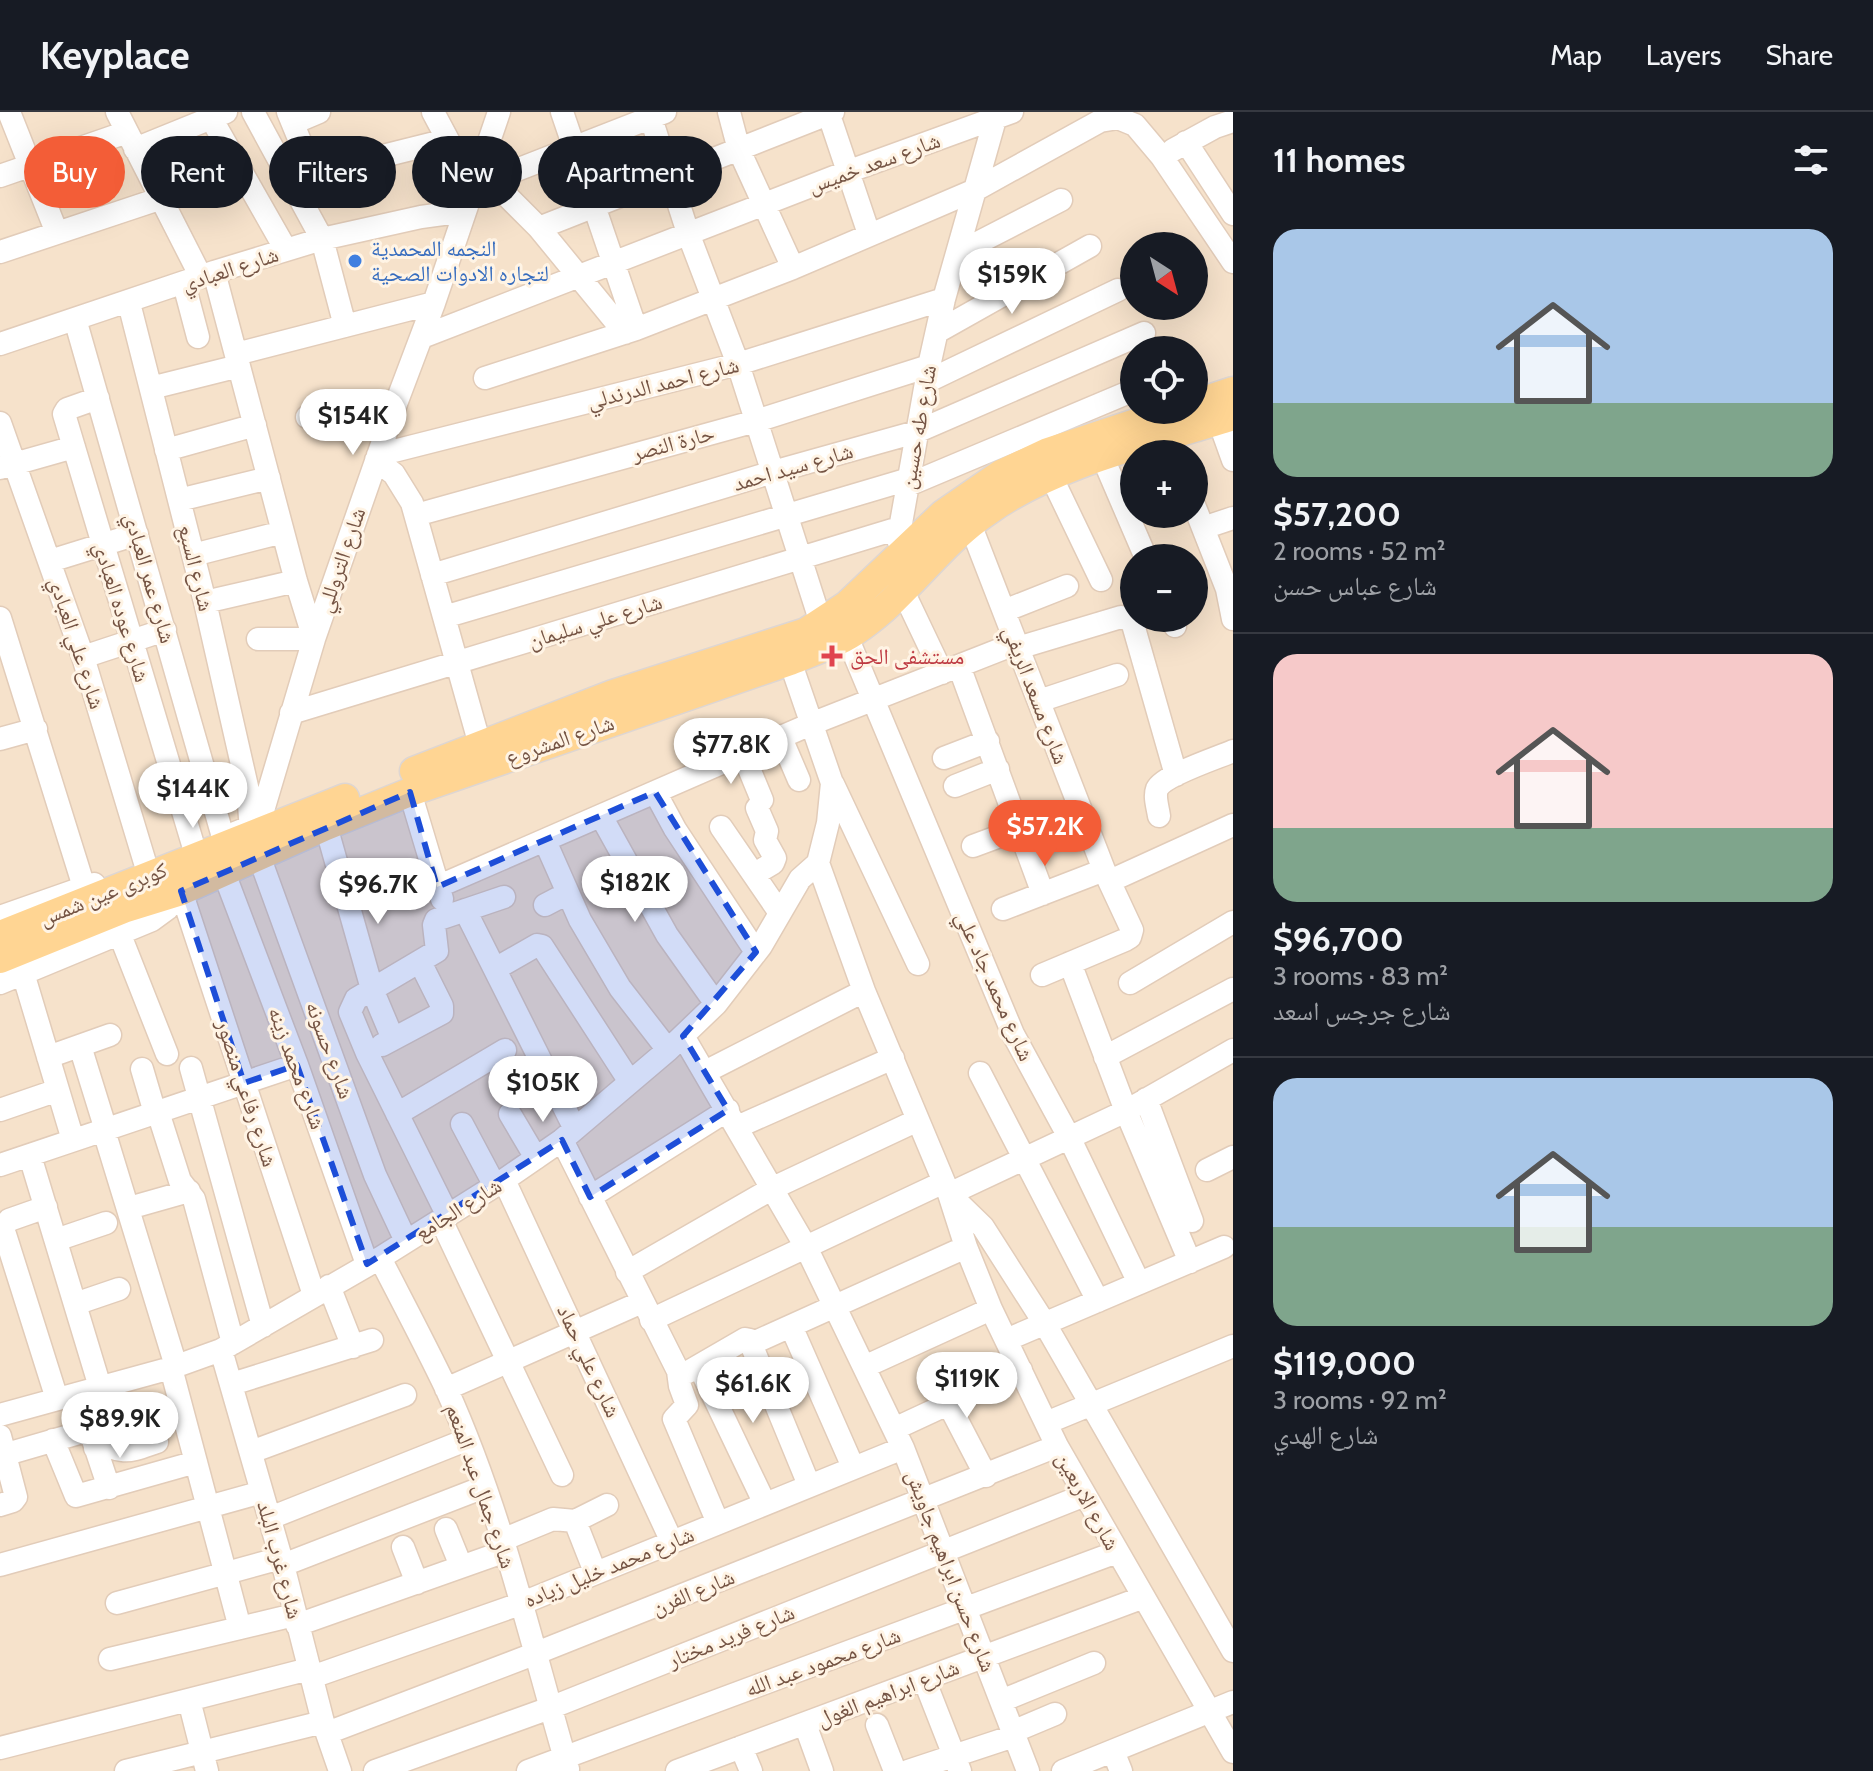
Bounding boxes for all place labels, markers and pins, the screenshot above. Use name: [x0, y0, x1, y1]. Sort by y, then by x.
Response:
place label: النجمه المحمدية لتجاره الادوات الصحية: [371, 235, 549, 287]
pin: $159K: [956, 248, 1068, 316]
marker: النجمه المحمدية لتجاره الادوات الصحية: [346, 252, 364, 270]
pin: $154K: [297, 389, 409, 457]
place label: مستشفى الحق: [850, 643, 964, 670]
marker: مستشفى الحق: [821, 645, 843, 667]
pin: $77.8K: [666, 718, 796, 786]
pin: $144K: [137, 762, 249, 830]
pin: $57.2K: [980, 800, 1110, 868]
pin: $182K: [579, 856, 691, 924]
pin: $96.7K: [313, 858, 443, 926]
pin: $105K: [487, 1056, 599, 1124]
pin: $119K: [911, 1352, 1023, 1420]
pin: $61.6K: [688, 1357, 818, 1425]
pin: $89.9K: [55, 1392, 185, 1460]

